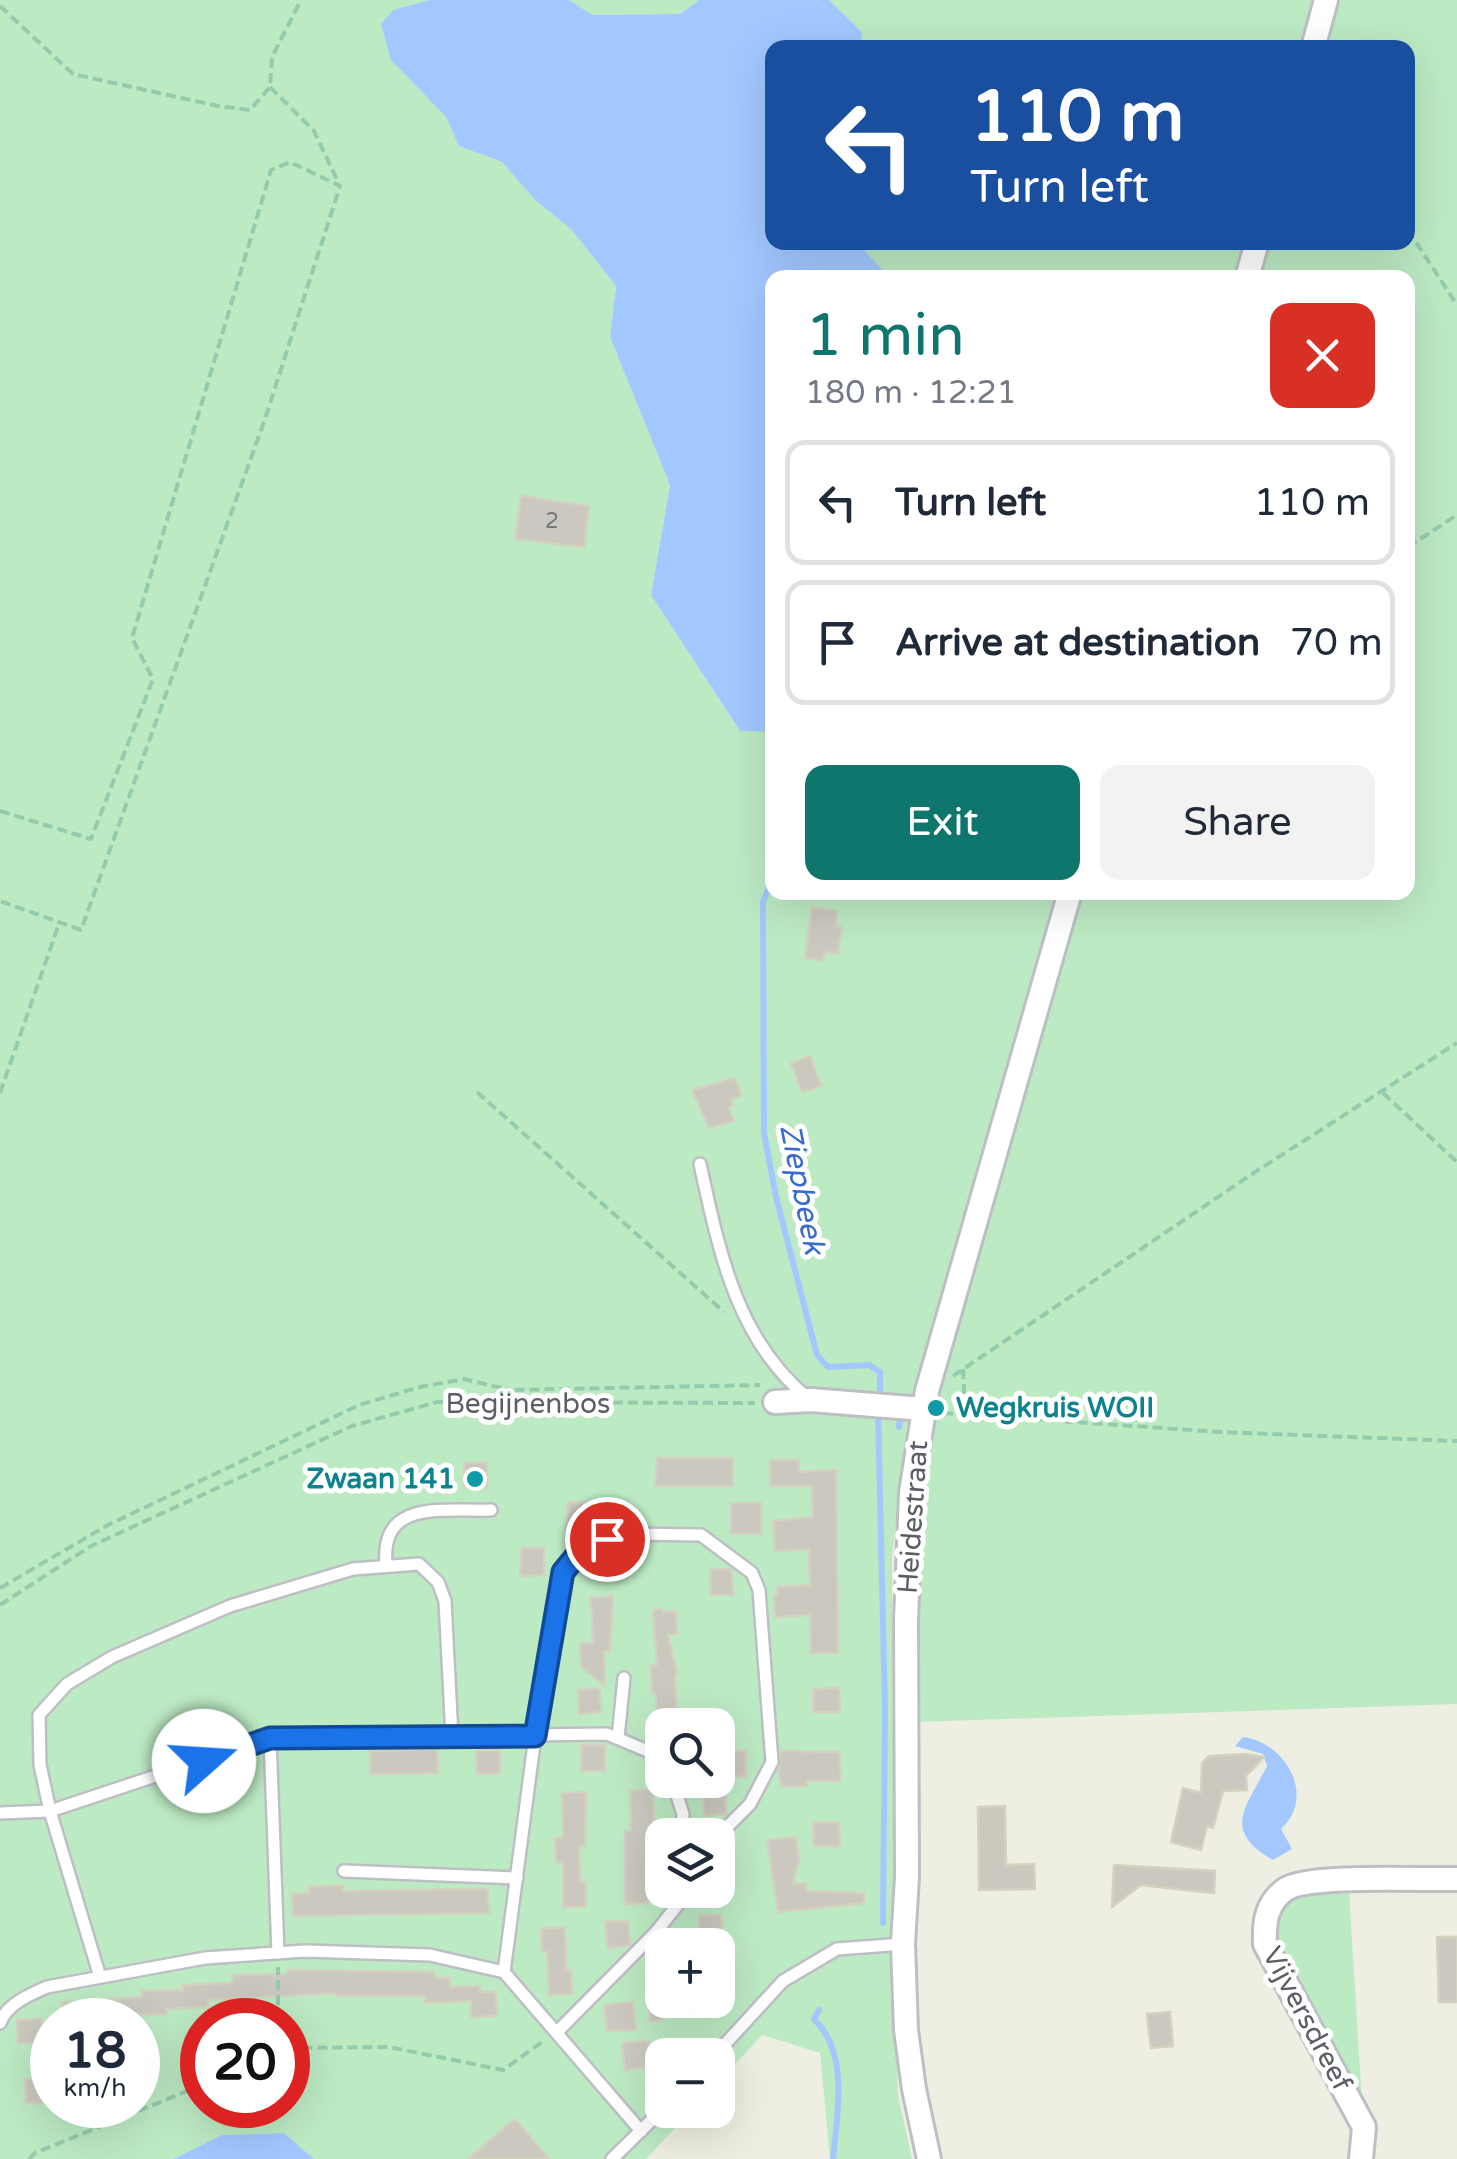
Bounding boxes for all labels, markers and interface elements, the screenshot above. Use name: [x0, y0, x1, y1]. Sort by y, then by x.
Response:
text: 110 m: [970, 76, 1184, 160]
icon: left: [805, 80, 935, 210]
text: Turn left: [970, 161, 1149, 215]
text: 1 min: [805, 300, 965, 372]
button: close: [1270, 303, 1375, 408]
text: 180 m · 12:21: [805, 374, 1017, 412]
icon: left: [810, 475, 865, 530]
text: Turn left: [895, 480, 1046, 526]
text: 110 m: [1254, 480, 1370, 526]
house number: 2: [545, 508, 559, 534]
icon: arrive: [810, 615, 865, 670]
text: Arrive at destination: [895, 620, 1260, 666]
text: 70 m: [1290, 620, 1383, 666]
button: Exit: [805, 765, 1080, 880]
button: Share: [1100, 765, 1375, 880]
water label: Ziepbeek: [771, 1121, 833, 1260]
street label: Begijnenbos: [446, 1387, 610, 1421]
place label: Wegkruis WOII: [956, 1391, 1154, 1425]
marker: Wegkruis WOII: [925, 1397, 947, 1419]
street label: Heidestraat: [891, 1439, 935, 1595]
place label: Zwaan 141: [307, 1462, 455, 1496]
marker: Zwaan 141: [464, 1468, 486, 1490]
pin: [565, 1497, 650, 1582]
icon: arrive: [580, 1512, 635, 1567]
map controls: [645, 1708, 735, 2128]
button: search: [645, 1708, 735, 1798]
position arrow: [152, 1709, 256, 1813]
button: layers: [645, 1818, 735, 1908]
button: +: [645, 1928, 735, 2018]
street label: Vijversdreef: [1255, 1941, 1359, 2097]
speed limit sign: 20: [180, 1998, 310, 2128]
text: 18: [64, 2021, 126, 2081]
button: −: [645, 2038, 735, 2128]
text: km/h: [64, 2073, 126, 2103]

